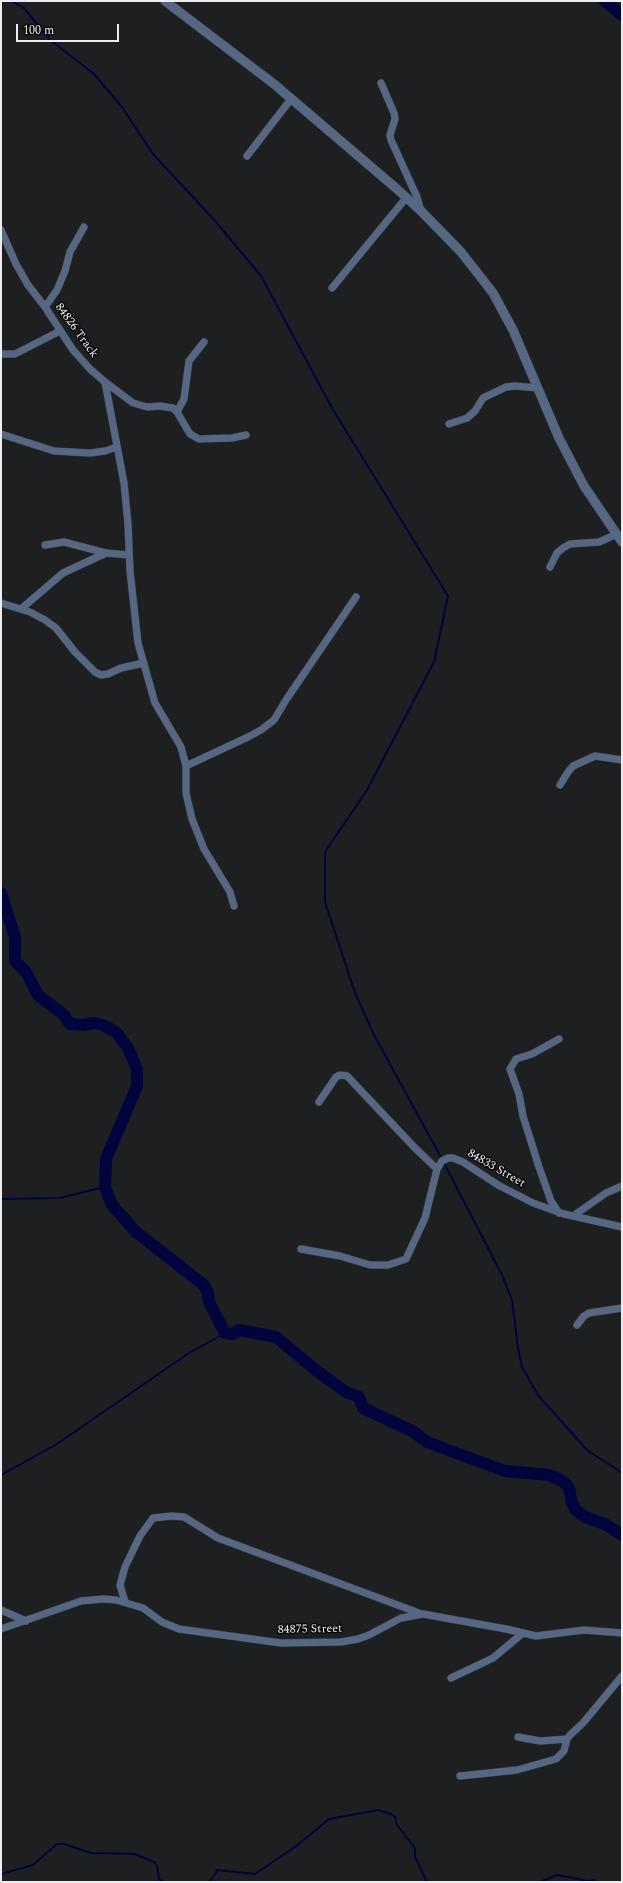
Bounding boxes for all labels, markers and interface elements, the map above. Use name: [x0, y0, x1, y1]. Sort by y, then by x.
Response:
scale bar: [18, 16, 121, 42]
text: 100 m: [23, 21, 54, 40]
street label: 84826 Track: [51, 301, 101, 361]
street label: 84833 Street: [464, 1147, 528, 1191]
street label: 84875 Street: [278, 1622, 342, 1638]

